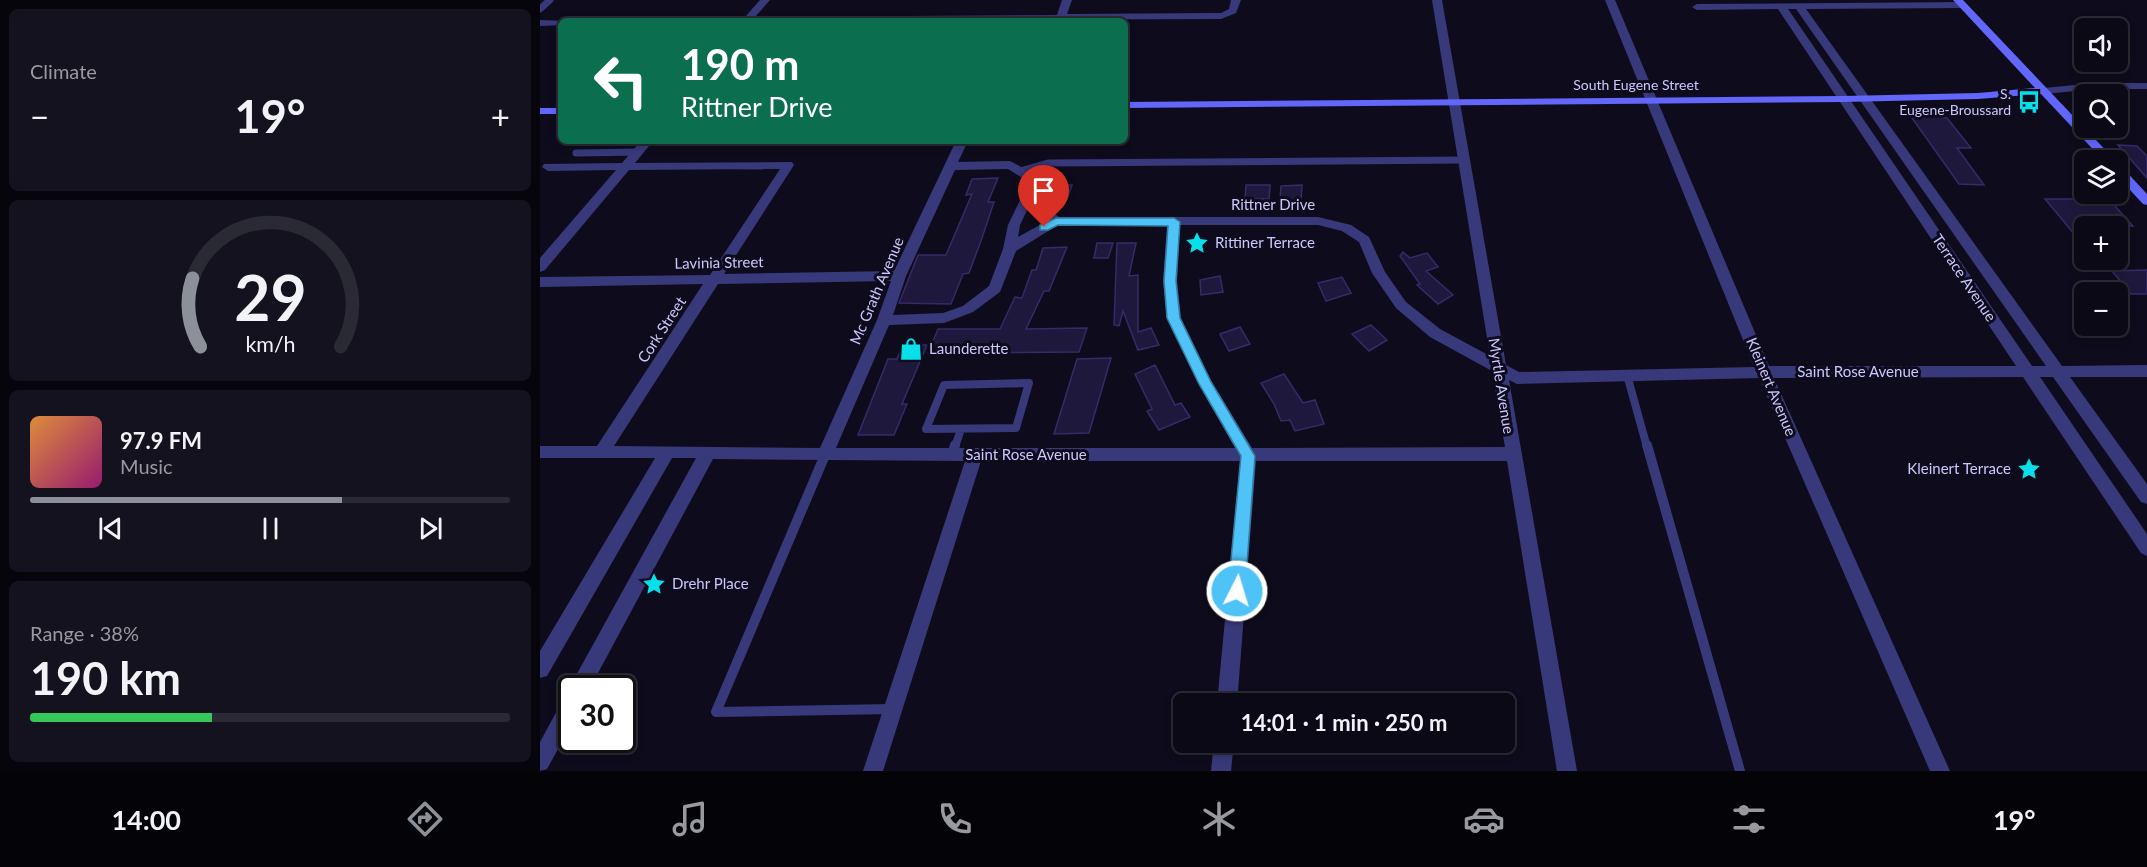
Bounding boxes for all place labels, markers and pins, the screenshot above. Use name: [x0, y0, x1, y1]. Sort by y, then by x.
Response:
place label: S. Eugene-Broussard: [1899, 85, 2011, 118]
bus stop icon: S. Eugene-Broussard: [2016, 89, 2042, 115]
pin: [1018, 165, 1069, 227]
place icon: Rittiner Terrace: [1184, 230, 1210, 256]
place label: Rittiner Terrace: [1215, 233, 1315, 251]
shop icon: Launderette: [898, 336, 924, 362]
place label: Launderette: [929, 339, 1008, 357]
place icon: Kleinert Terrace: [2016, 456, 2042, 482]
place label: Kleinert Terrace: [1907, 459, 2011, 477]
place icon: Drehr Place: [641, 571, 667, 597]
place label: Drehr Place: [672, 574, 749, 592]

